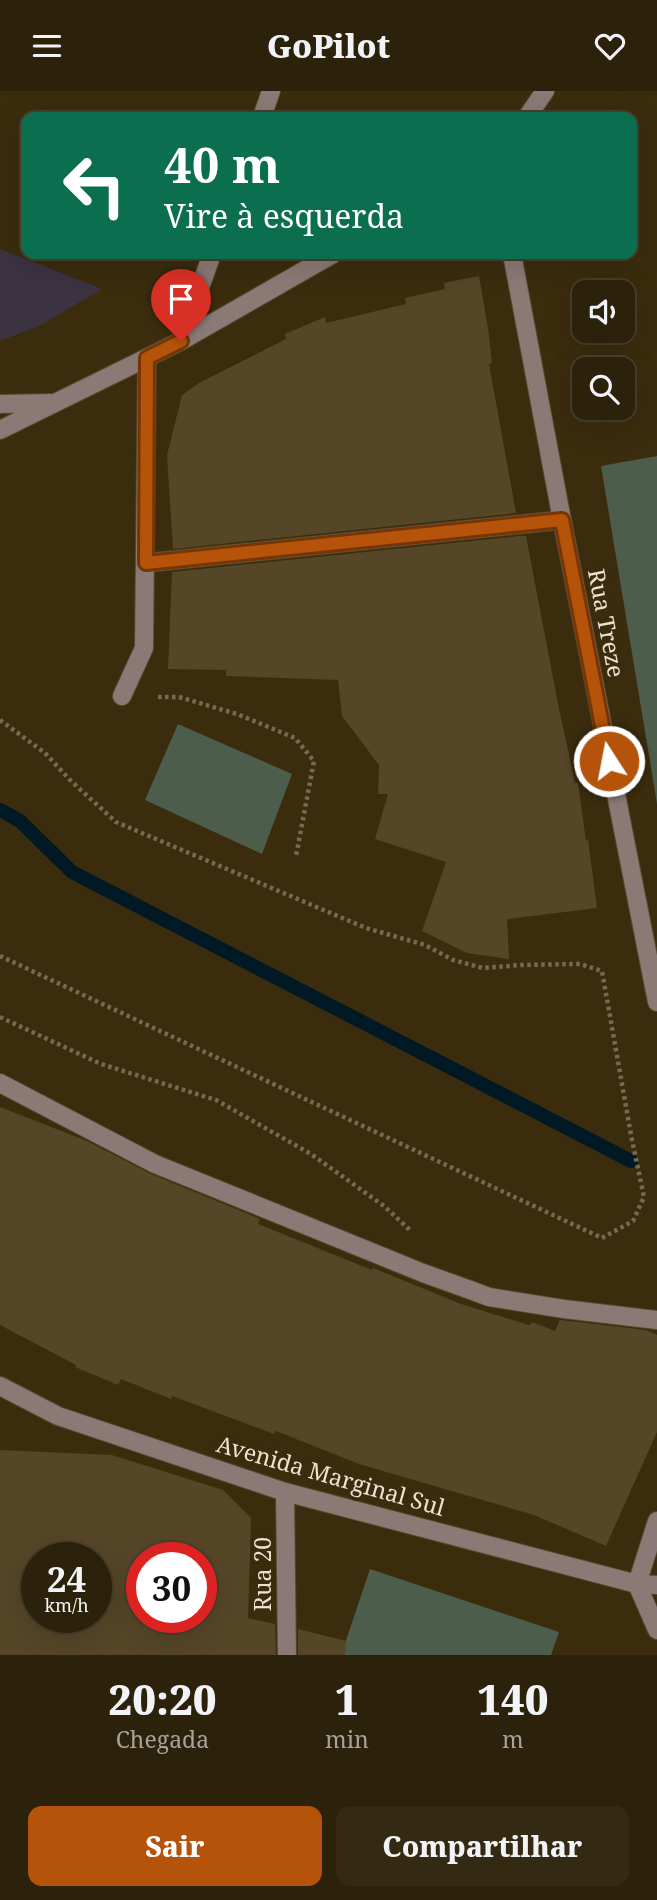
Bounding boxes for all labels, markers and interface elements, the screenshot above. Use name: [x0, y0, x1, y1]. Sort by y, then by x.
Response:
text: GoPilot: [267, 24, 390, 67]
icon: menu: [28, 27, 66, 65]
icon: heart: [591, 27, 629, 65]
text: 40 m: [164, 131, 280, 197]
icon: left: [49, 140, 140, 231]
text: Vire à esquerda: [164, 194, 404, 237]
pin: [151, 269, 211, 341]
icon: arrive: [162, 280, 200, 318]
map controls: [572, 280, 635, 420]
button: sound: [572, 280, 635, 343]
button: search: [572, 357, 635, 420]
street label: Rua Treze: [581, 566, 633, 680]
position arrow: [572, 724, 646, 798]
street label: Avenida Marginal Sul: [213, 1427, 449, 1523]
street label: Rua 20: [246, 1537, 278, 1611]
speed limit sign: 30: [126, 1542, 217, 1633]
text: 24: [47, 1555, 86, 1602]
text: km/h: [44, 1593, 89, 1617]
text: 20:20: [108, 1670, 217, 1727]
text: 1: [335, 1670, 359, 1727]
text: 140: [477, 1670, 549, 1727]
text: Chegada: [116, 1723, 209, 1755]
text: min: [325, 1723, 369, 1755]
text: m: [502, 1723, 524, 1755]
button: Sair: [28, 1806, 322, 1886]
button: Compartilhar: [336, 1806, 629, 1886]

